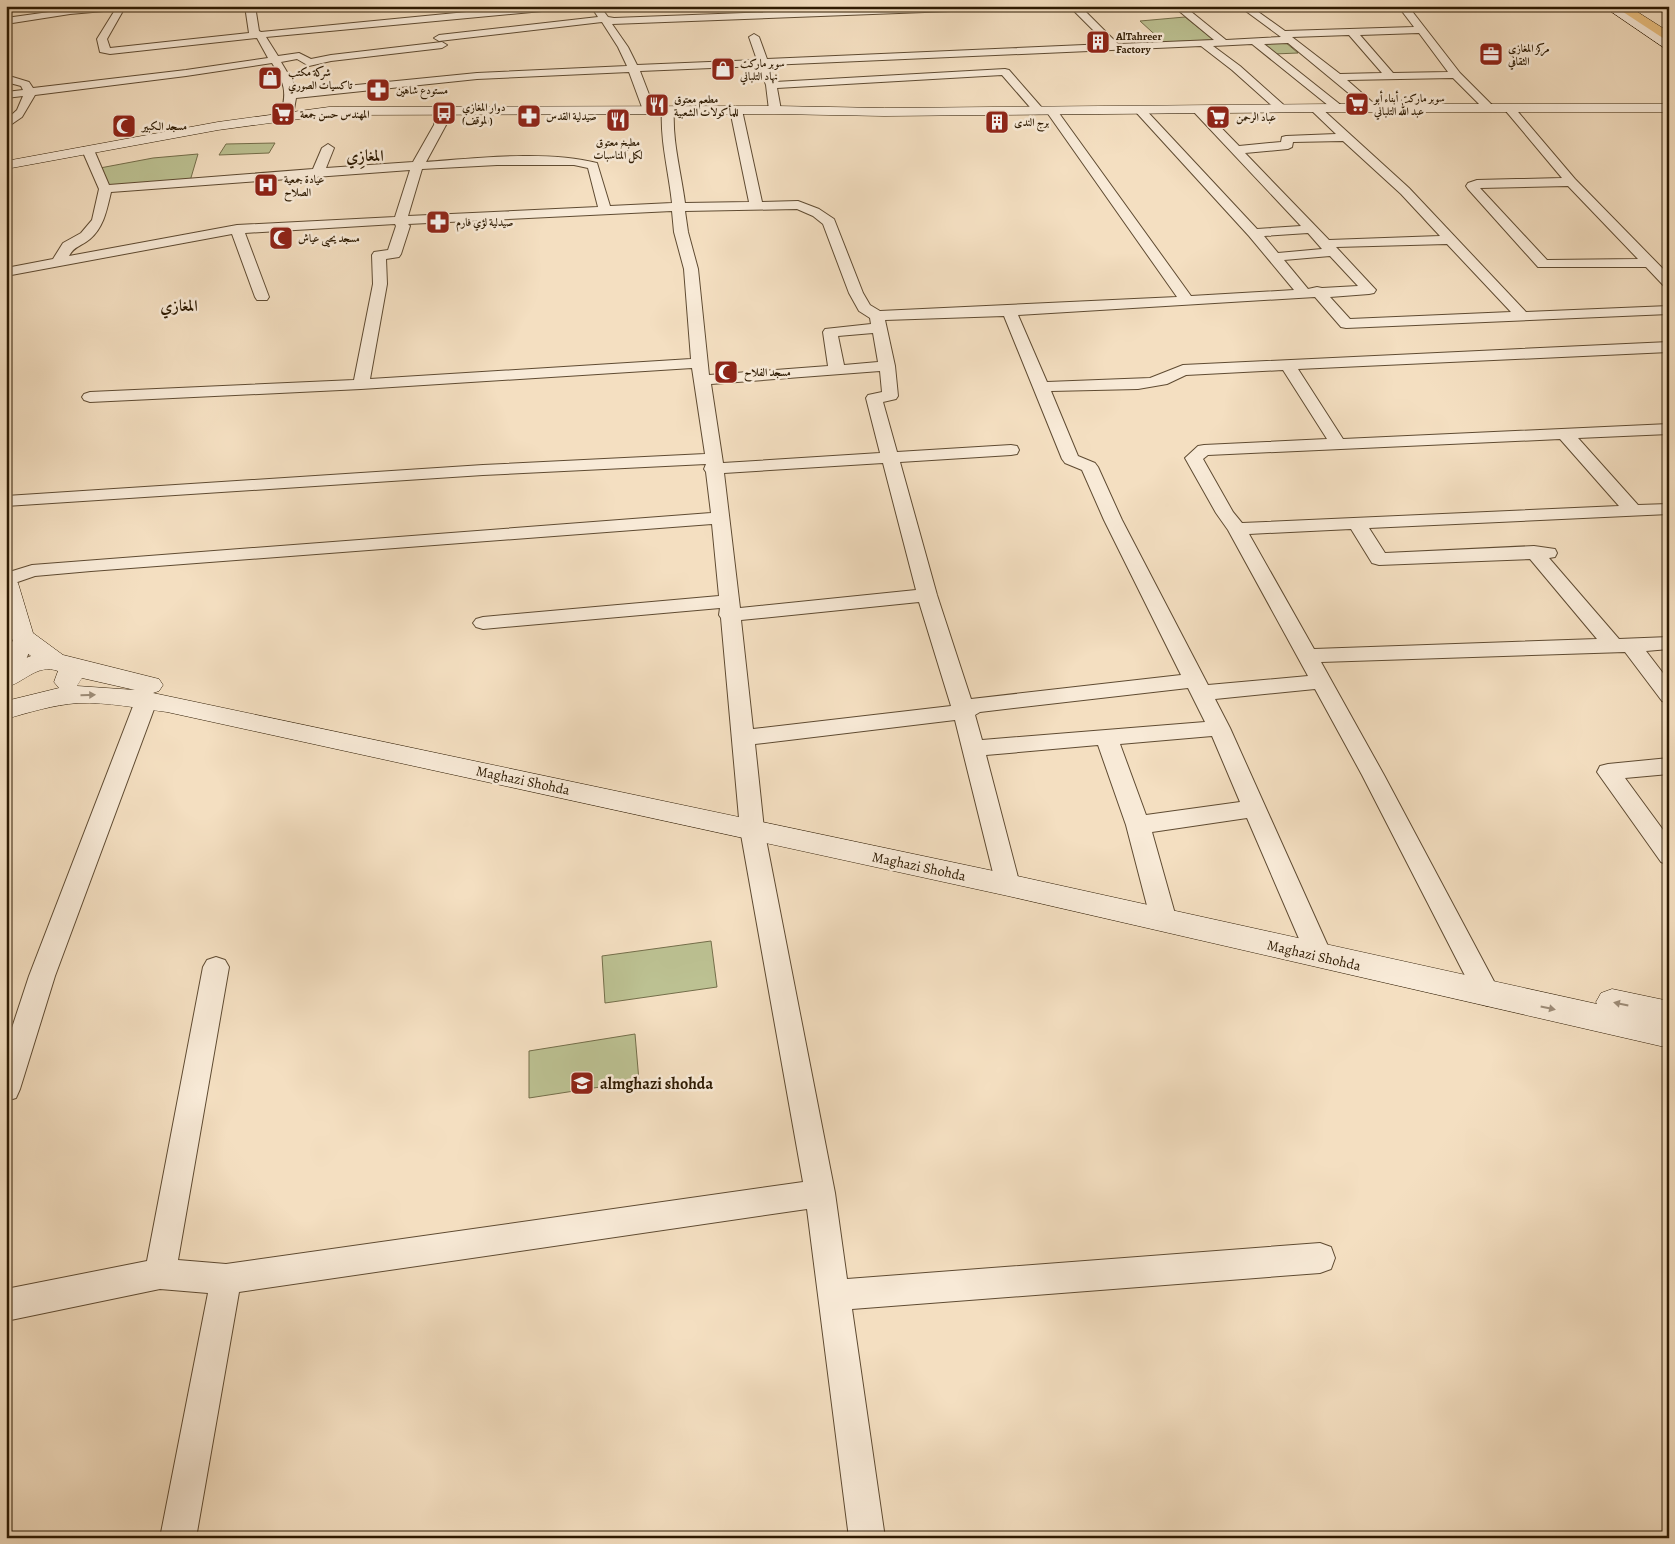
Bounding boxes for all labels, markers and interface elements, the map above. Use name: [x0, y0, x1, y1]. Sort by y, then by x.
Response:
building icon: AlTahreer Factory: [1085, 29, 1111, 55]
place label: AlTahreer Factory: [1115, 29, 1162, 57]
office icon: مركز المغازي الثقافي: [1478, 41, 1504, 67]
place label: مركز المغازي الثقافي: [1507, 41, 1550, 70]
shop icon: سوبر ماركت نهاد التلباني: [710, 56, 736, 82]
place label: سوبر ماركت نهاد التلباني: [739, 56, 785, 85]
shop icon: شركة مكتب تاكسيات الصوري: [257, 65, 283, 91]
place label: شركة مكتب تاكسيات الصوري: [288, 65, 353, 94]
pharmacy icon: مستودع شاهين: [365, 77, 391, 103]
place label: مستودع شاهين: [396, 83, 448, 100]
place label: سوبر ماركت أبناء أبو عبد الله التلباني: [1373, 90, 1445, 120]
supermarket icon: سوبر ماركت أبناء أبو عبد الله التلباني: [1344, 91, 1370, 117]
restaurant icon: مطعم معتوق للمأكولات الشعبية: [644, 92, 670, 118]
place label: مطعم معتوق للمأكولات الشعبية: [674, 92, 739, 120]
bus stop icon: دوار المغازي (الموقف): [431, 100, 457, 126]
place label: دوار المغازي (الموقف): [462, 100, 506, 128]
supermarket icon: المهندس حسن جمعة: [270, 101, 296, 127]
pharmacy icon: صيدلية القدس: [516, 103, 542, 129]
supermarket icon: عباد الرحمن: [1205, 104, 1231, 130]
place label: المهندس حسن جمعة: [300, 107, 370, 122]
restaurant icon: مطبخ معتوق لكل المناسبات: [605, 107, 631, 133]
place label: صيدلية القدس: [546, 109, 597, 124]
building icon: برج الندى: [984, 109, 1010, 135]
place label: عباد الرحمن: [1236, 110, 1276, 125]
mosque icon: مسجد الكبير: [111, 113, 137, 139]
place label: برج الندى: [1014, 115, 1049, 132]
place label: مسجد الكبير: [140, 119, 187, 134]
place label: مطبخ معتوق لكل المناسبات: [593, 135, 643, 164]
district label: المغازِي: [346, 145, 384, 169]
hospital icon: عيادة جمعية الصلاح: [253, 172, 279, 198]
place label: عيادة جمعية الصلاح: [284, 172, 324, 202]
pharmacy icon: صيدلية لؤي فارم: [425, 209, 451, 235]
place label: صيدلية لؤي فارم: [456, 215, 514, 232]
mosque icon: مسجد يحيى عياش: [268, 225, 294, 251]
place label: مسجد يحيى عياش: [298, 231, 360, 248]
district label: المغازي: [160, 295, 198, 319]
mosque icon: مسجد الفلاح: [713, 359, 739, 385]
place label: مسجد الفلاح: [744, 365, 791, 382]
one-way arrow: [81, 691, 97, 699]
street label: Maghazi Shohda: [474, 761, 572, 800]
street label: Maghazi Shohda: [870, 847, 968, 886]
street label: Maghazi Shohda: [1265, 935, 1363, 976]
one-way arrow: [1614, 1000, 1629, 1008]
one-way arrow: [1540, 1004, 1555, 1012]
school or university icon: almghazi shohda: [569, 1070, 595, 1096]
place label: almghazi shohda: [600, 1073, 713, 1095]

